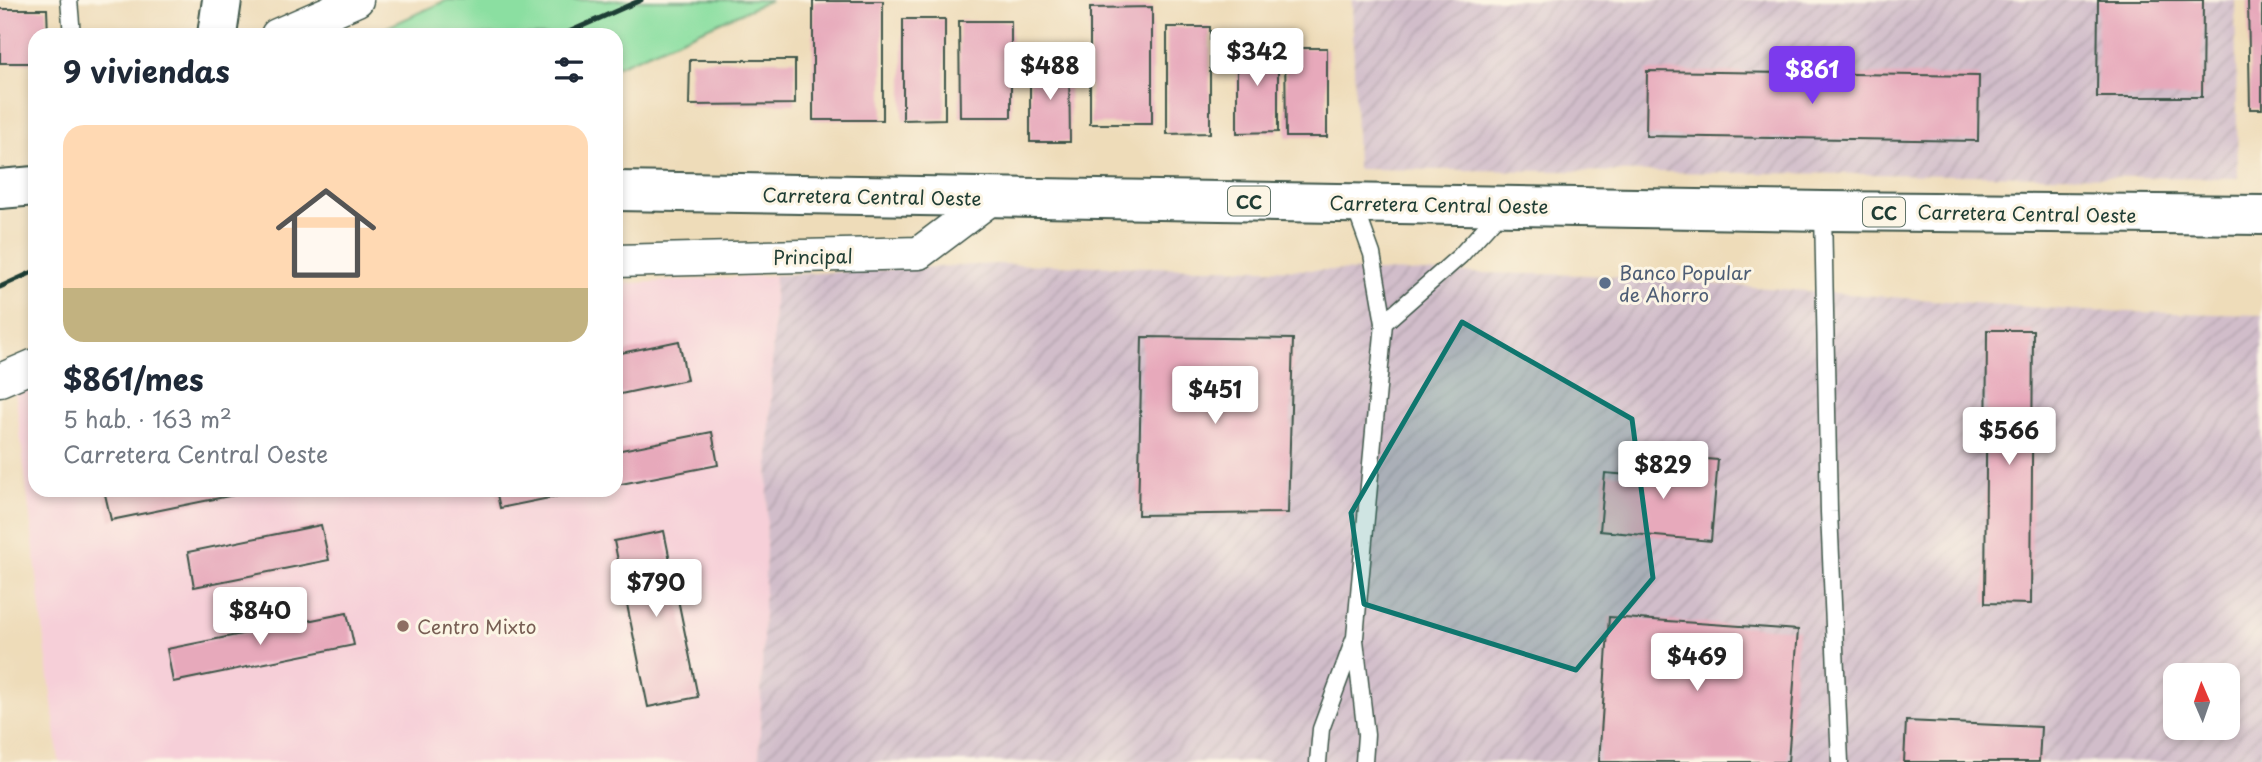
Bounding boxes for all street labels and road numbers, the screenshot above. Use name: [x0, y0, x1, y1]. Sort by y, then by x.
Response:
street label: Carretera Central Oeste: [762, 180, 982, 212]
road number: CC: [1228, 186, 1270, 216]
street label: Carretera Central Oeste: [1329, 188, 1549, 220]
road number: CC: [1863, 197, 1905, 226]
street label: Carretera Central Oeste: [1917, 197, 2137, 229]
street label: Principal: [773, 241, 853, 271]

